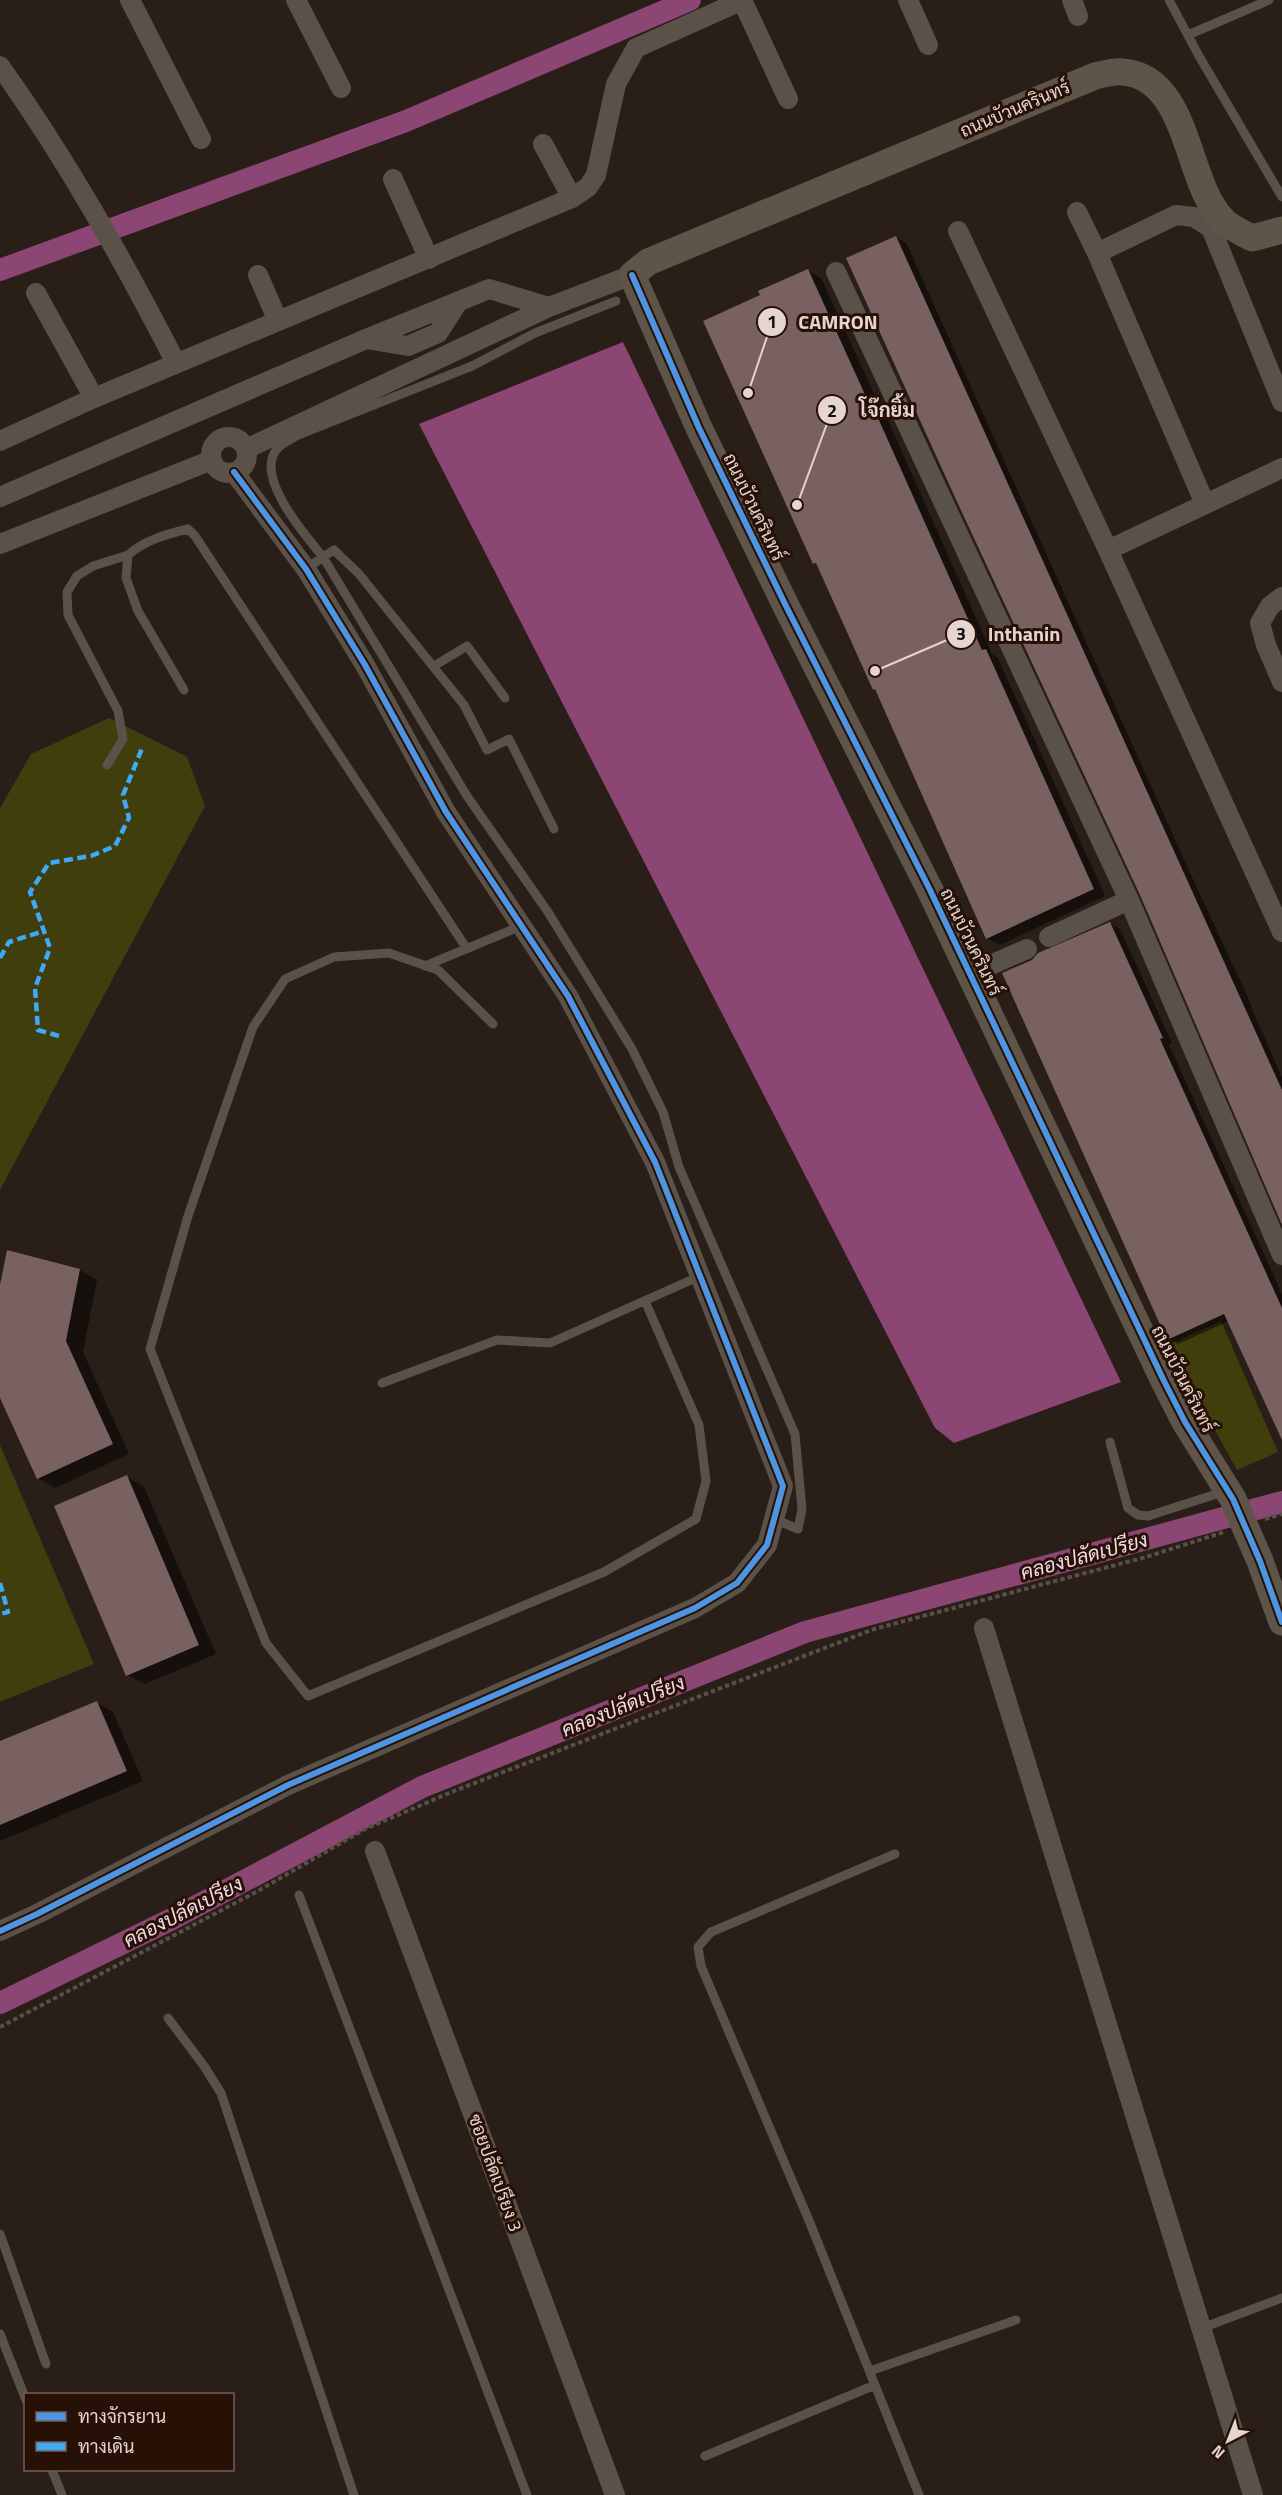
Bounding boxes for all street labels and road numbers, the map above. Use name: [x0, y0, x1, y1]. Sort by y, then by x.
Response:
street label: ถนนบัวนครินทร์: [956, 73, 1074, 144]
street label: ถนนบัวนครินทร์: [717, 448, 792, 566]
street label: ถนนบัวนครินทร์: [934, 883, 1009, 1001]
street label: ถนนบัวนครินทร์: [1145, 1320, 1222, 1437]
street label: ซอยปลัดเปรียง 3: [462, 2110, 529, 2235]

